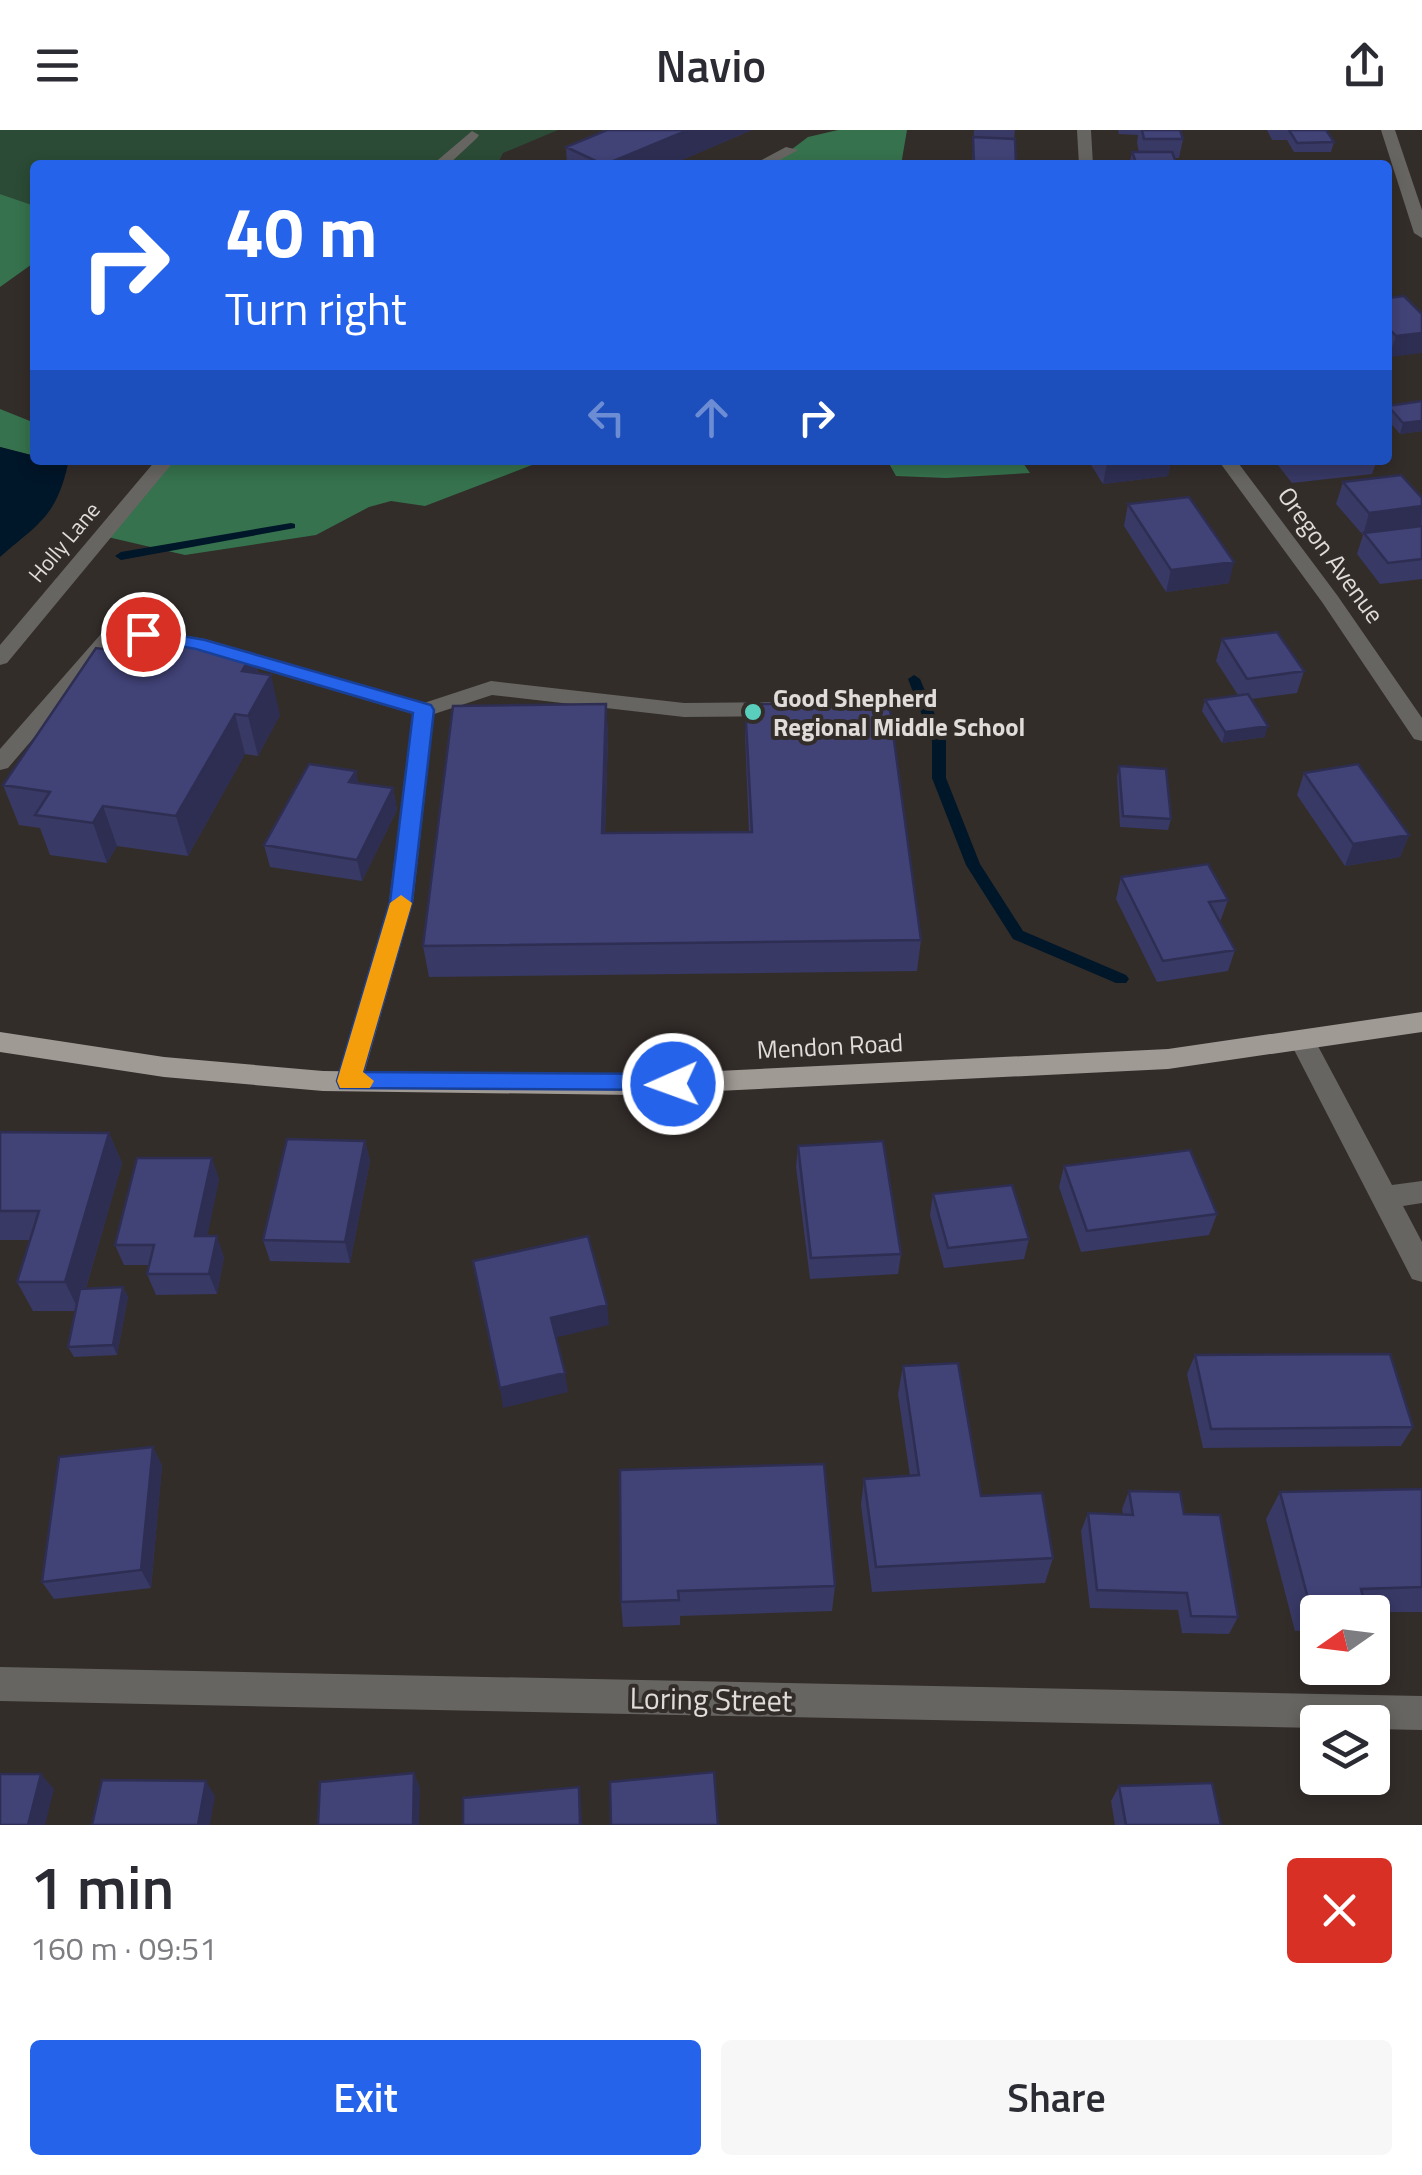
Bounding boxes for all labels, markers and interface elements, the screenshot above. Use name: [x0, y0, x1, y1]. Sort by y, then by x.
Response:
text: Navio: [656, 31, 766, 99]
icon: menu: [30, 38, 85, 93]
icon: share: [1337, 38, 1392, 93]
text: 40 m: [225, 178, 378, 284]
icon: right: [60, 200, 190, 330]
text: Turn right: [225, 274, 407, 342]
icon: left: [579, 390, 634, 445]
icon: ahead: [684, 390, 739, 445]
icon: right: [789, 390, 844, 445]
street label: Oregon Avenue: [1268, 479, 1394, 631]
street label: Holly Lane: [20, 494, 108, 590]
pin: [101, 592, 186, 677]
icon: arrive: [116, 607, 171, 662]
place label: Good Shepherd Regional Middle School: [773, 679, 1025, 746]
marker: Good Shepherd Regional Middle School: [742, 701, 764, 723]
street label: Mendon Road: [756, 1023, 904, 1069]
position arrow: [621, 1032, 725, 1136]
north arrow: [1300, 1595, 1390, 1685]
map controls: [1300, 1595, 1390, 1795]
street label: Loring Street: [629, 1675, 793, 1723]
button: layers: [1300, 1705, 1390, 1795]
text: 1 min: [30, 1841, 174, 1932]
button: close: [1287, 1858, 1392, 1963]
text: 160 m · 09:51: [30, 1924, 217, 1972]
button: Exit: [30, 2040, 701, 2155]
button: Share: [721, 2040, 1392, 2155]

